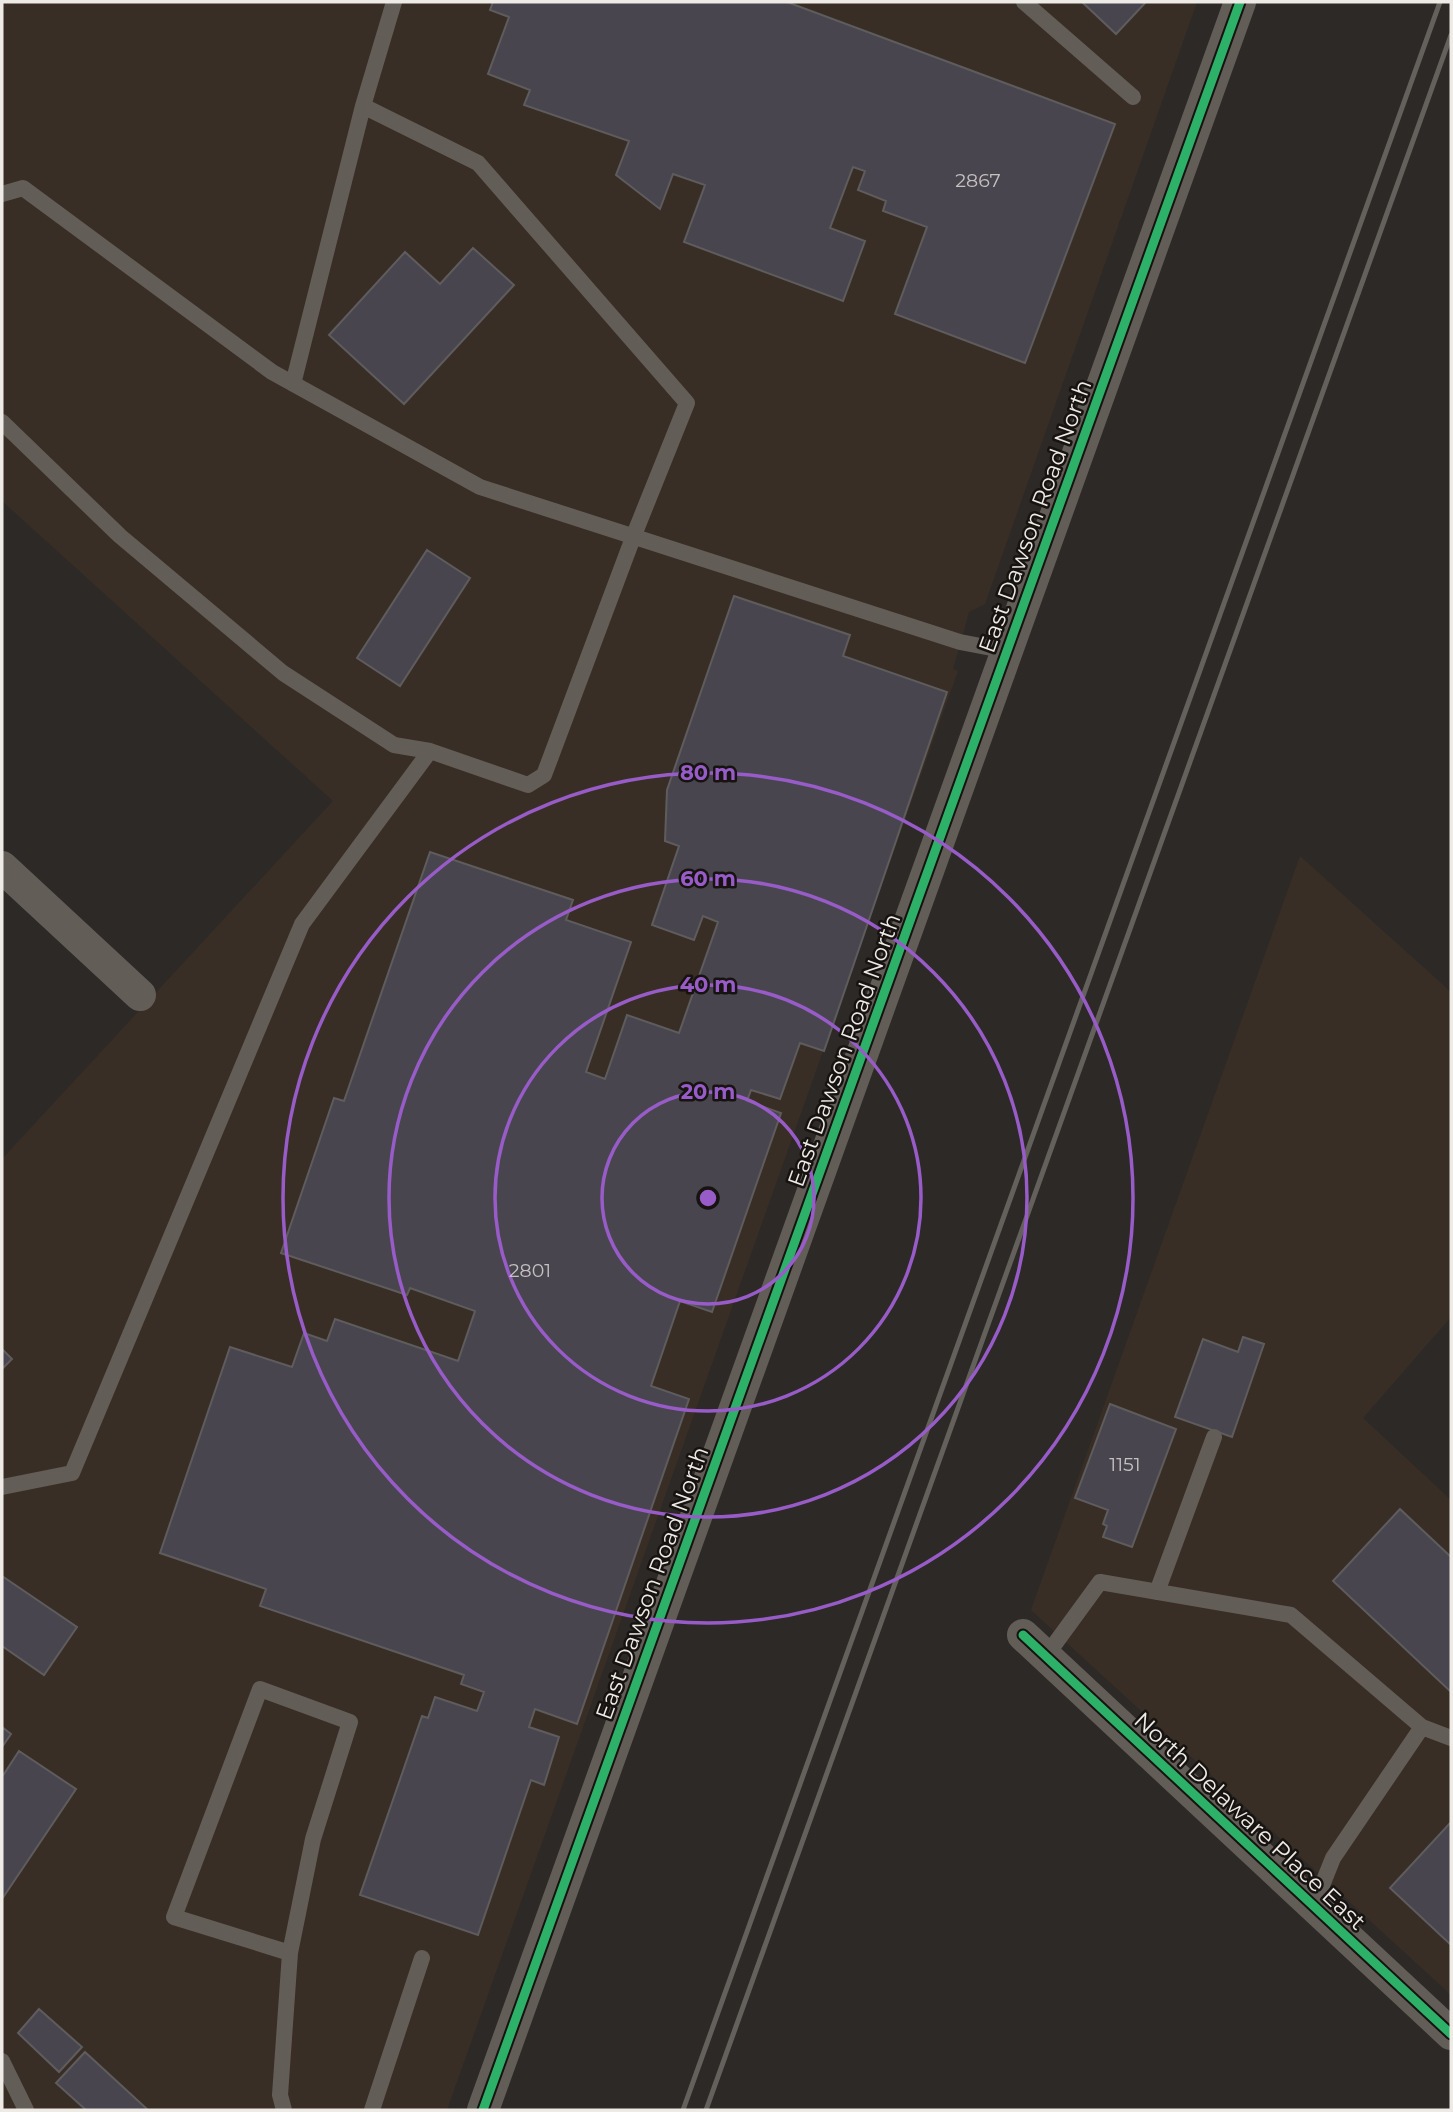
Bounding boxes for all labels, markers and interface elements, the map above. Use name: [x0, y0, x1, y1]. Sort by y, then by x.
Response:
house number: 2867: [955, 169, 1001, 192]
street label: East Dawson Road North: [972, 376, 1098, 656]
text: 80 m: [680, 760, 736, 785]
text: 60 m: [680, 866, 736, 891]
street label: East Dawson Road North: [781, 910, 907, 1190]
text: 40 m: [680, 972, 736, 997]
text: 20 m: [681, 1079, 735, 1104]
centre of rings: [696, 1186, 720, 1210]
house number: 2801: [509, 1259, 551, 1282]
street label: East Dawson Road North: [589, 1443, 715, 1723]
house number: 1151: [1109, 1453, 1141, 1476]
street label: North Delaware Place East: [1128, 1706, 1372, 1936]

